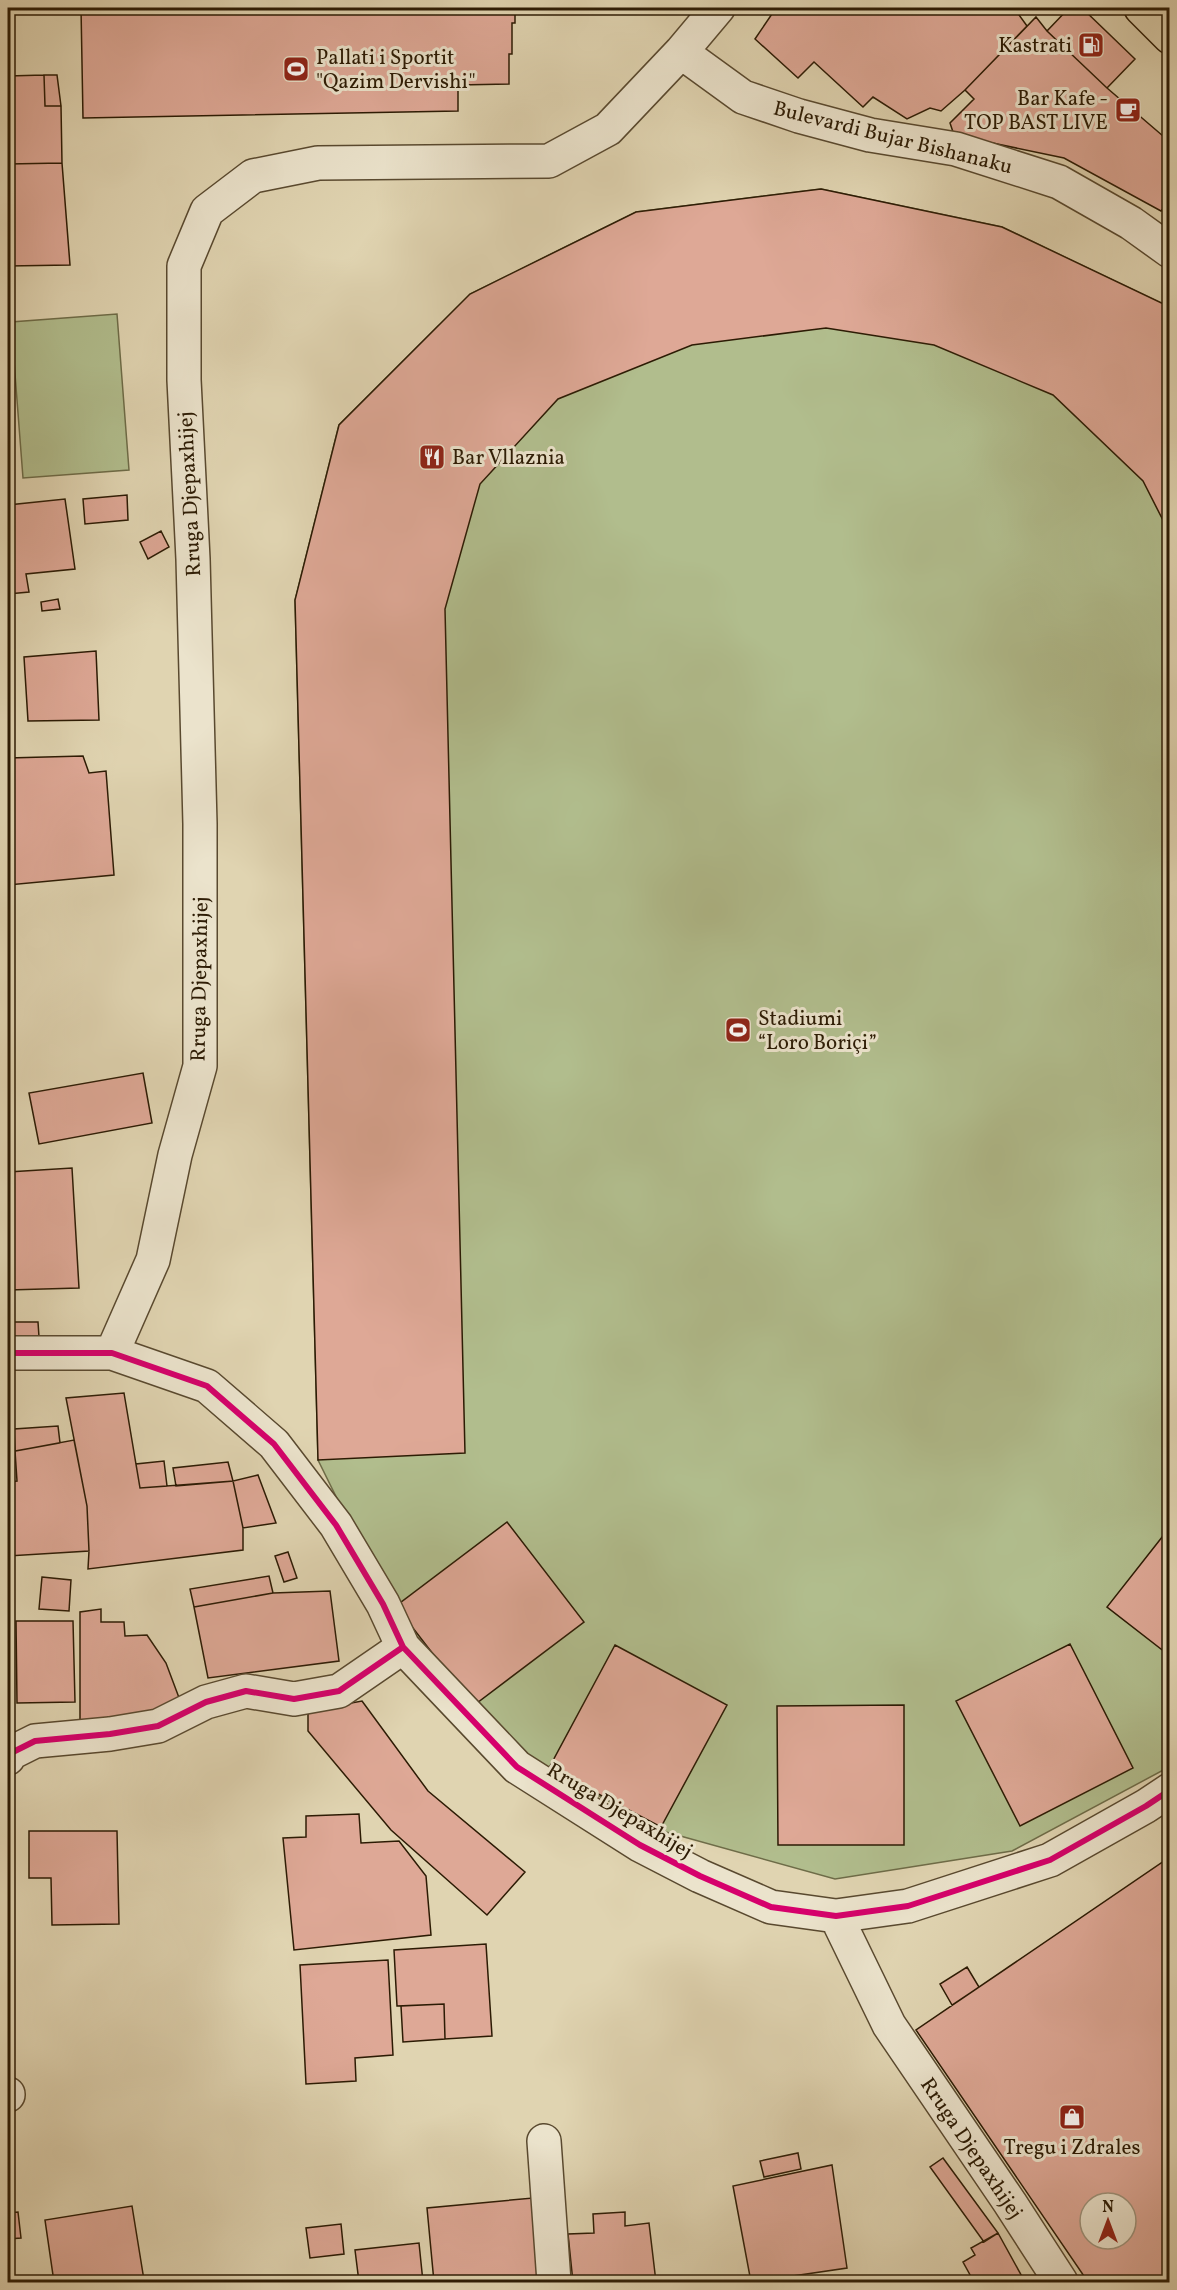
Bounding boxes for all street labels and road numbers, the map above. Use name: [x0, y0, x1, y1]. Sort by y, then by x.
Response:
street label: Bulevardi Bujar Bishanaku: [770, 95, 1015, 182]
street label: Rruga Djepaxhijej: [172, 411, 209, 577]
street label: Rruga Djepaxhijej: [185, 896, 216, 1062]
street label: Rruga Djepaxhijej: [541, 1756, 698, 1866]
street label: Rruga Djepaxhijej: [913, 2072, 1029, 2225]

